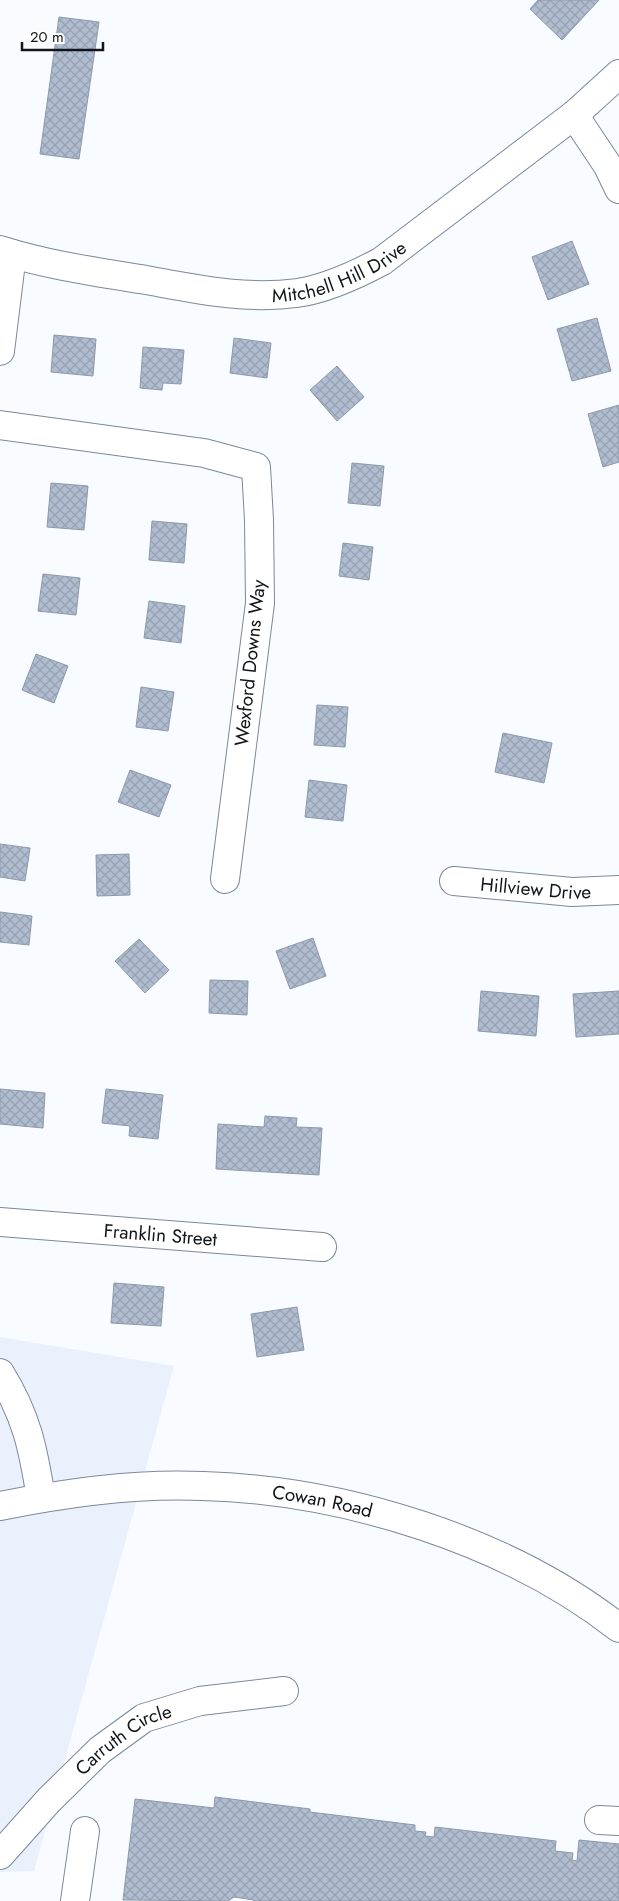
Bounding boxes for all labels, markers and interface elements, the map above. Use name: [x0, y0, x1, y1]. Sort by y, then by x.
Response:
scale bar: [22, 20, 104, 52]
text: 20 m: [30, 26, 64, 48]
street label: Mitchell Hill Drive: [271, 234, 412, 309]
street label: Wexford Downs Way: [228, 578, 272, 748]
street label: Hillview Drive: [479, 870, 592, 906]
street label: Franklin Street: [103, 1217, 219, 1252]
street label: Cowan Road: [271, 1478, 376, 1524]
street label: Carruth Circle: [69, 1697, 175, 1781]

